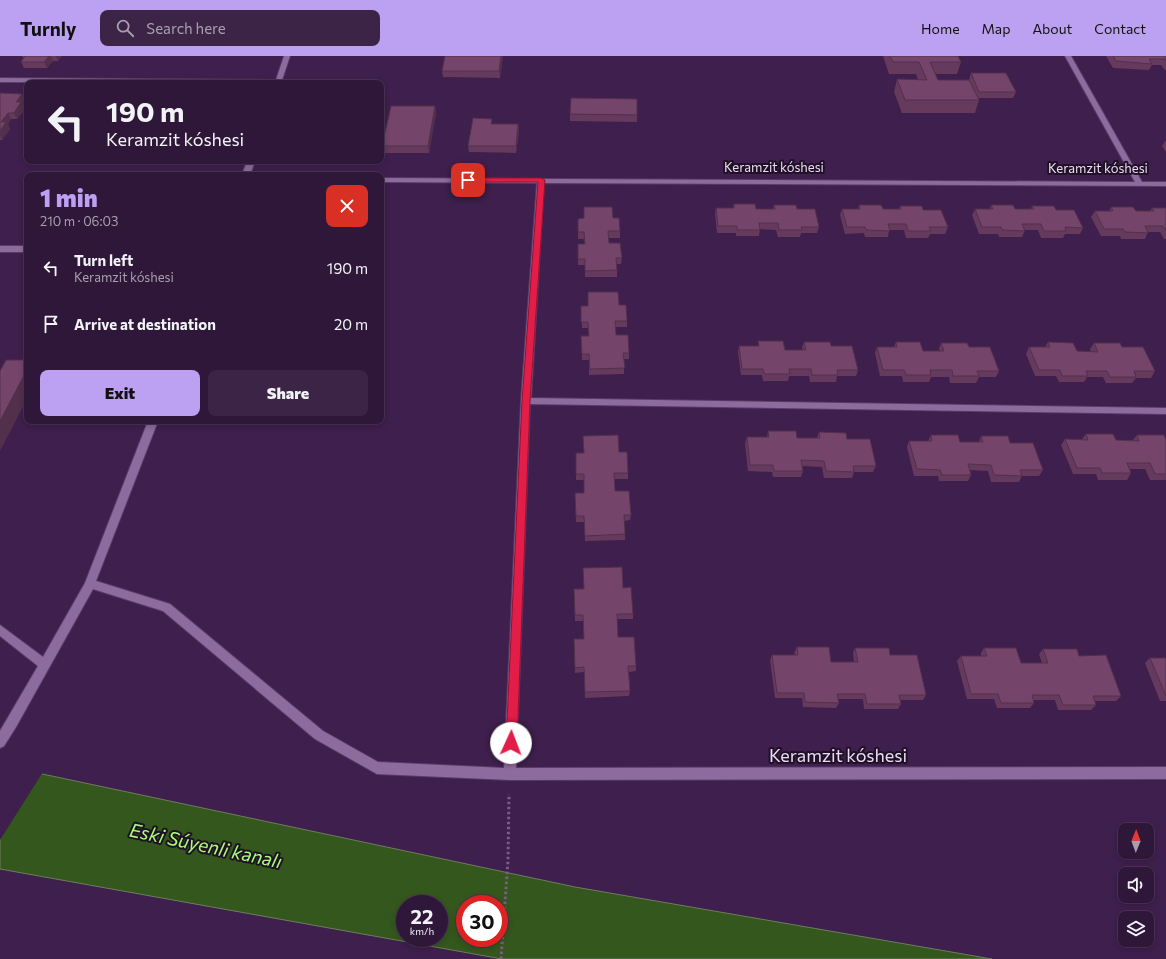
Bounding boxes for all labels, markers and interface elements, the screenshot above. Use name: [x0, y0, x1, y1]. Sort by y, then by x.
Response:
search box: [100, 10, 380, 46]
text: Turnly: [20, 17, 76, 40]
icon: search: [114, 17, 136, 39]
text: Search here: [146, 19, 226, 37]
text: Home: [921, 20, 960, 37]
text: Map: [982, 20, 1010, 37]
text: About: [1032, 20, 1072, 37]
text: Contact: [1094, 20, 1146, 37]
text: 190 m: [106, 94, 184, 128]
icon: left: [40, 96, 92, 148]
text: Keramzit kóshesi: [106, 128, 244, 150]
street label: Keramzit kóshesi: [724, 159, 824, 175]
street label: Keramzit kóshesi: [1048, 160, 1148, 176]
pin: [451, 163, 485, 197]
icon: arrive: [457, 169, 479, 191]
text: 1 min: [40, 183, 98, 212]
button: close: [326, 185, 368, 227]
text: 210 m · 06:03: [40, 213, 118, 229]
text: Turn left: [74, 251, 133, 269]
icon: left: [40, 257, 62, 279]
text: 190 m: [327, 259, 368, 277]
text: Keramzit kóshesi: [74, 269, 174, 285]
icon: arrive: [40, 313, 62, 335]
text: Arrive at destination: [74, 315, 216, 333]
text: 20 m: [334, 315, 368, 333]
button: Exit: [40, 370, 200, 416]
button: Share: [208, 370, 368, 416]
position arrow: [490, 722, 532, 764]
street label: Keramzit kóshesi: [769, 744, 907, 766]
water label: Eski Súyenli kanalı: [128, 818, 284, 872]
north arrow: [1118, 823, 1154, 859]
map controls: [1118, 823, 1154, 947]
button: sound: [1118, 867, 1154, 903]
speed limit sign: 30: [456, 895, 508, 947]
text: 22: [411, 904, 433, 928]
button: layers: [1118, 911, 1154, 947]
text: km/h: [410, 925, 434, 937]

